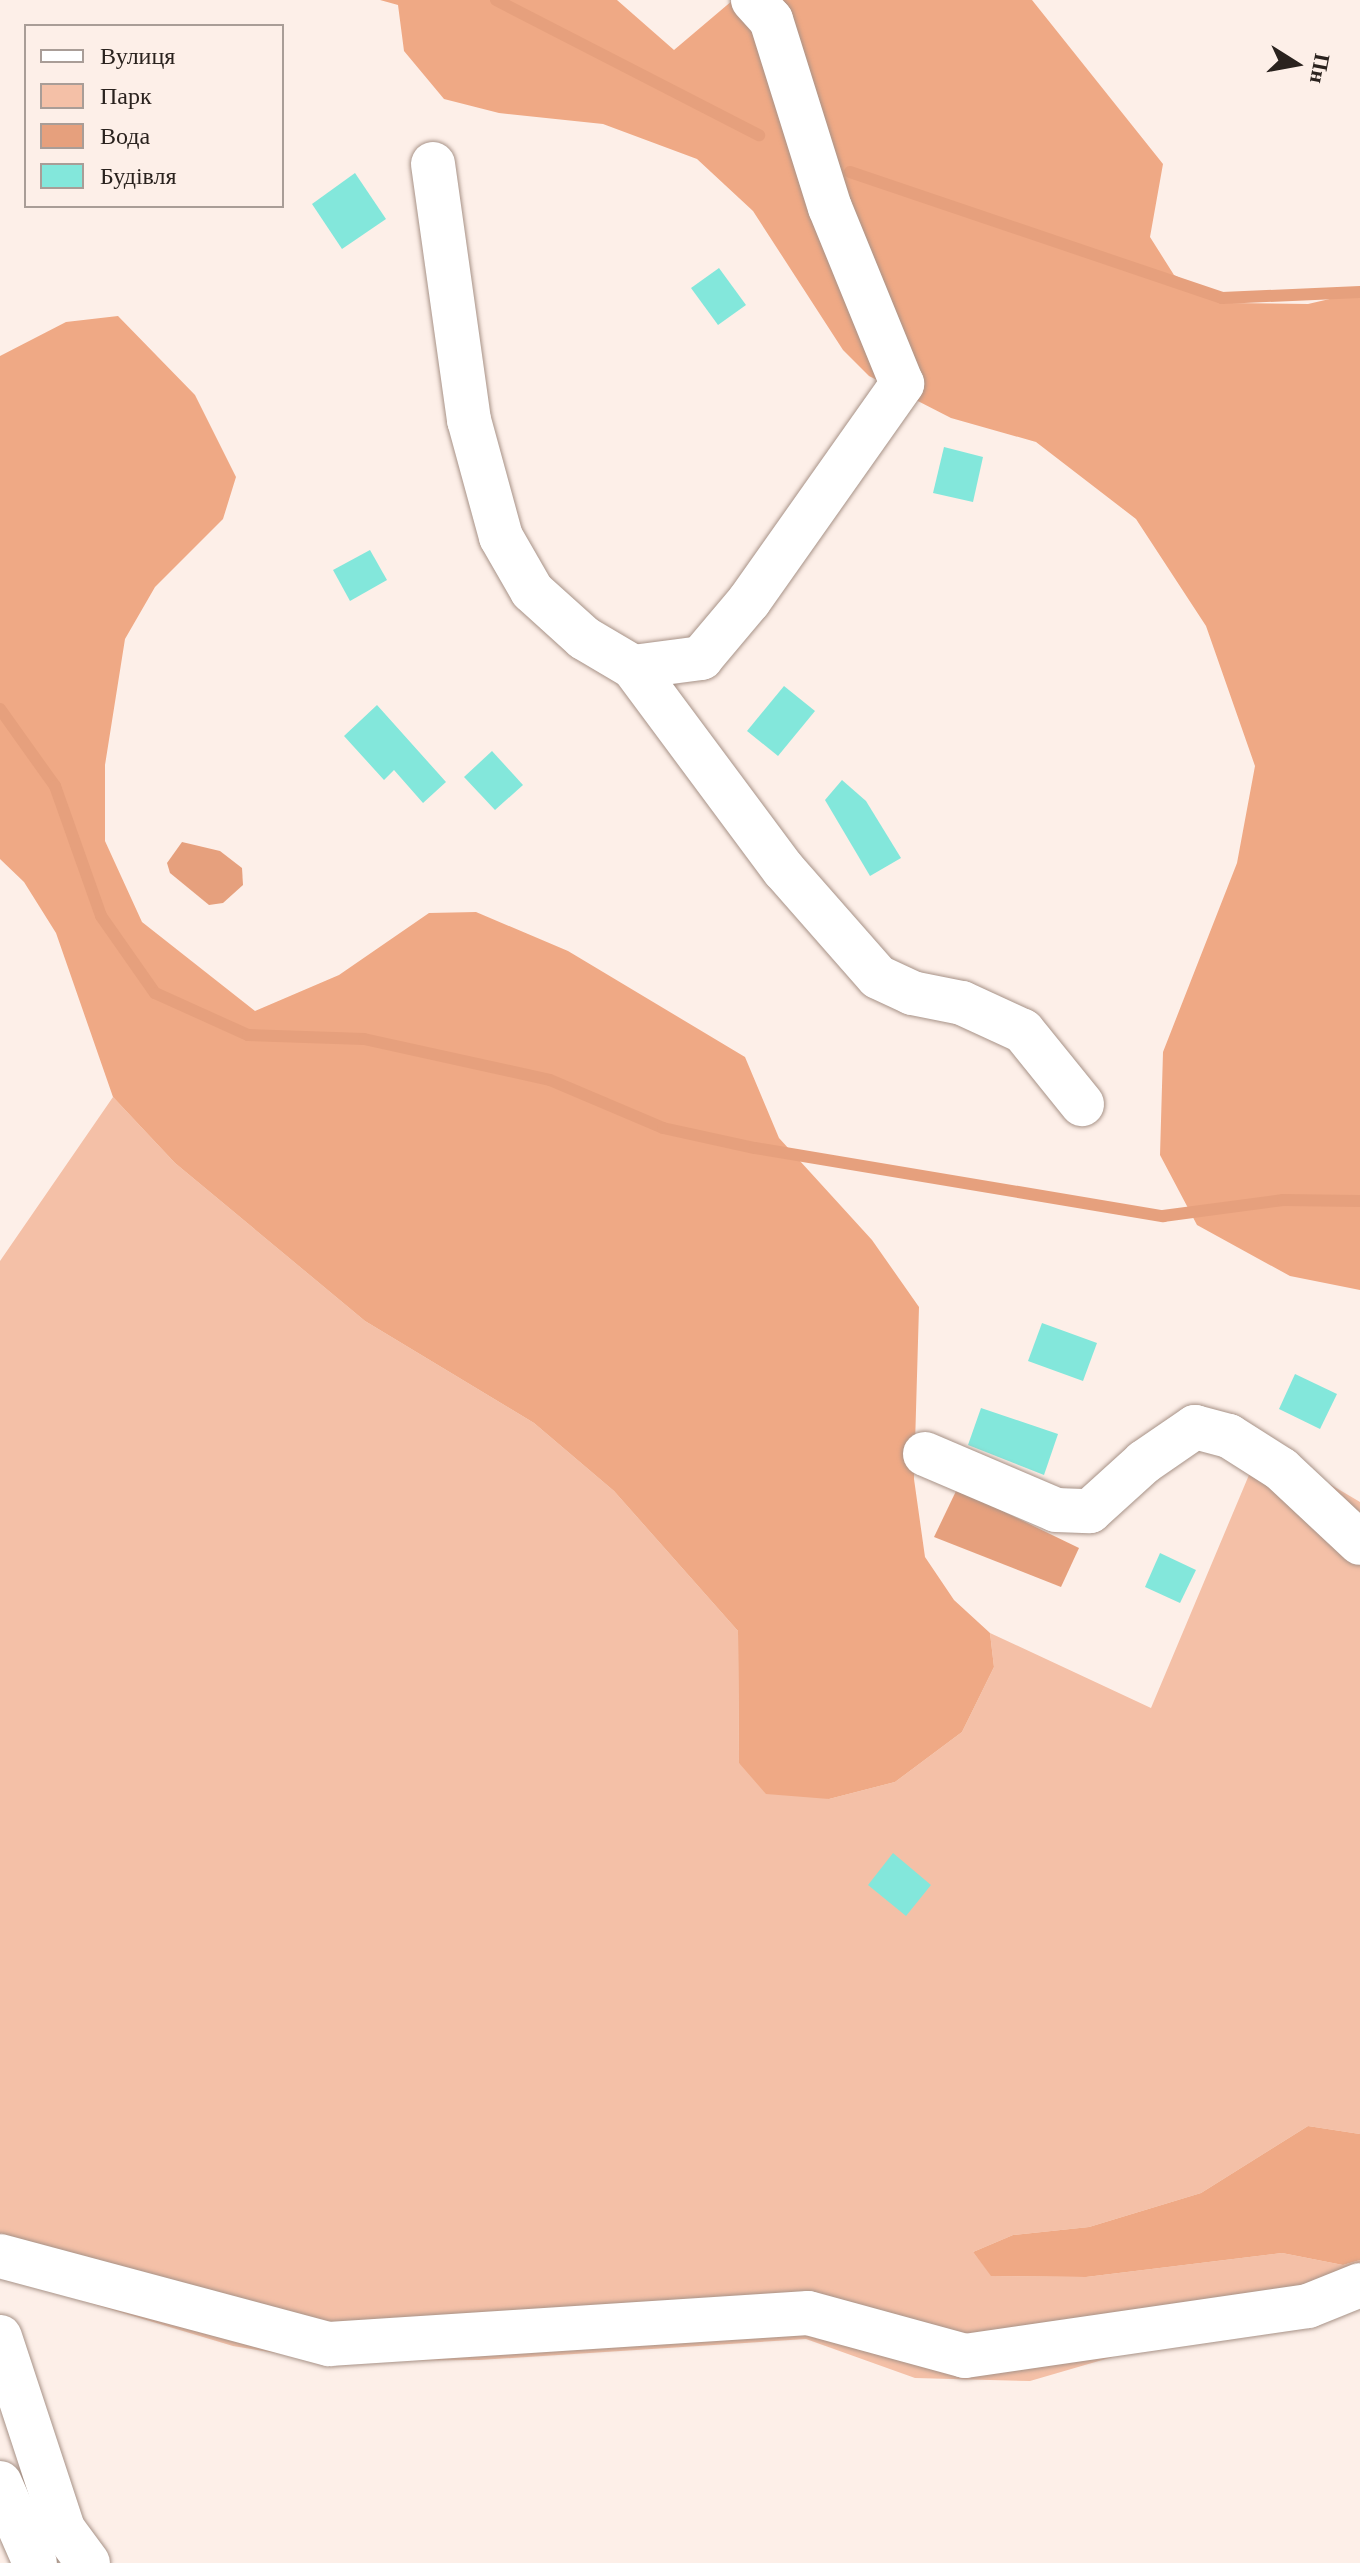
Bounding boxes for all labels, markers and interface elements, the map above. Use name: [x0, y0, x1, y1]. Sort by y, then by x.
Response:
legend: [24, 24, 284, 208]
north arrow: [1256, 24, 1336, 104]
text: Вулиця: [100, 43, 175, 69]
text: Пн: [1305, 52, 1335, 86]
text: Парк: [100, 83, 152, 109]
text: Вода: [100, 123, 150, 149]
text: Будівля: [100, 163, 177, 189]

